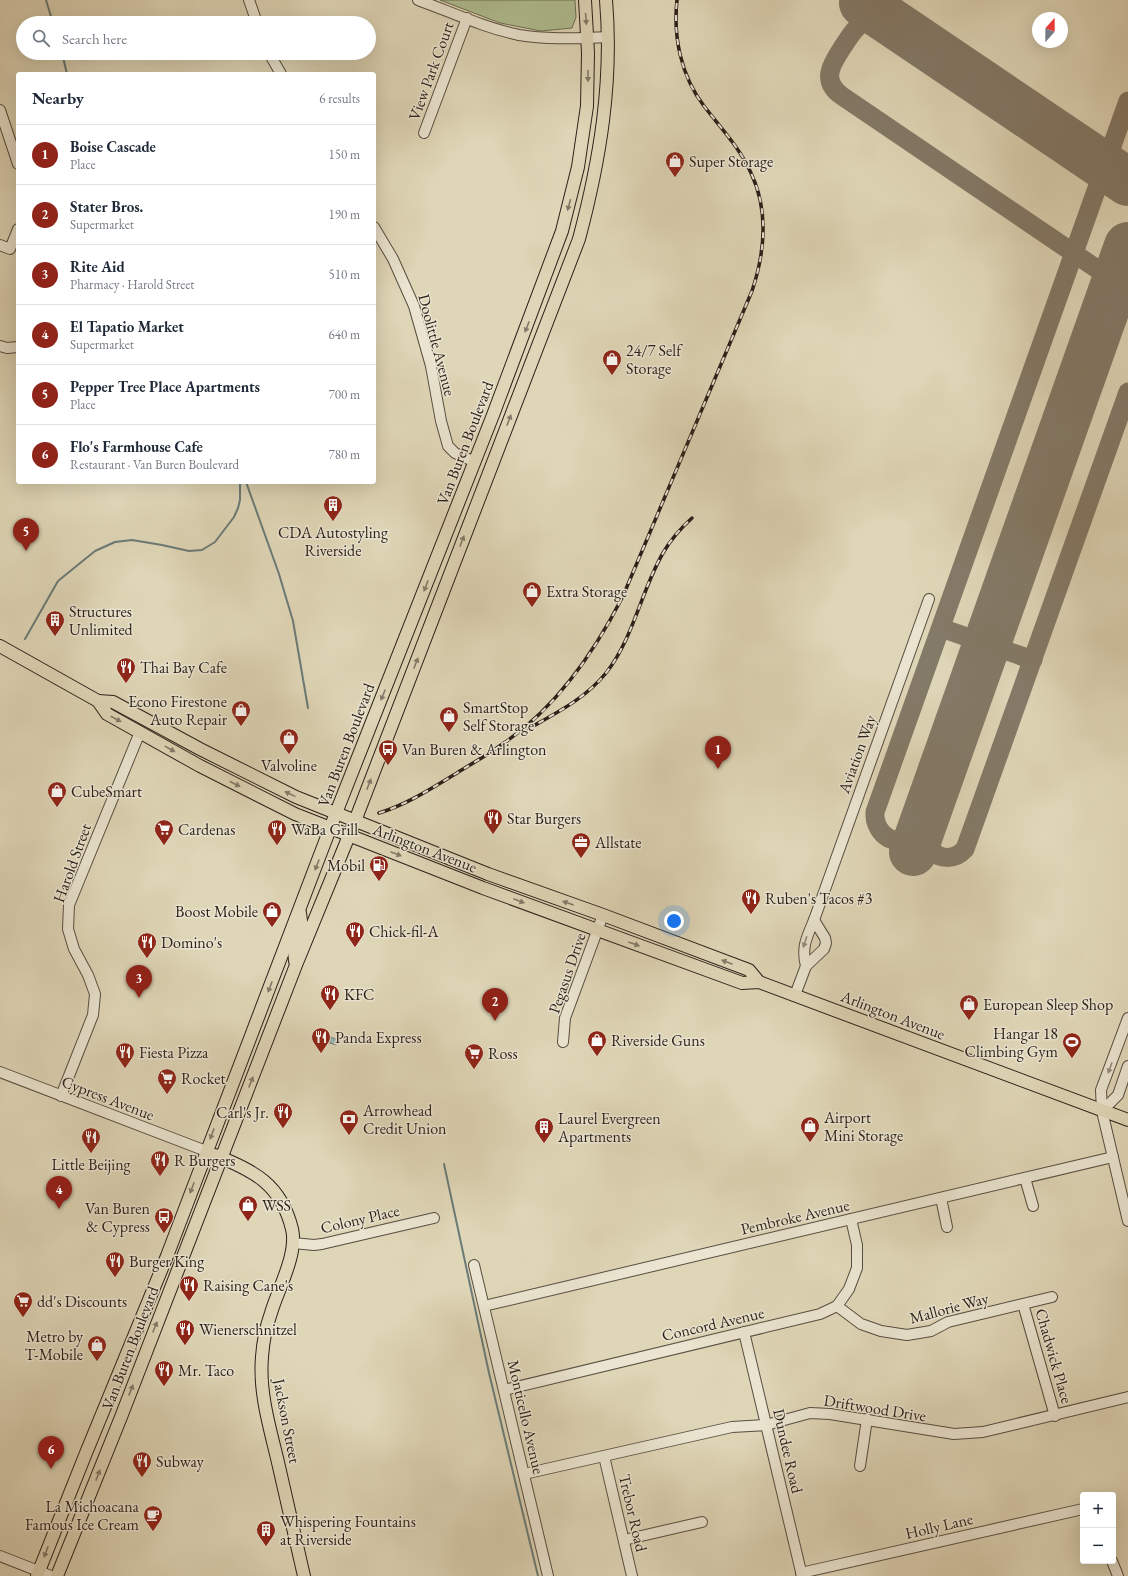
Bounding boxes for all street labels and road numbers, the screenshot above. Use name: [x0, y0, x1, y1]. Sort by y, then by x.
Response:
street label: View Park Court: [403, 19, 459, 123]
street label: Doolittle Avenue: [413, 292, 461, 398]
street label: Van Buren Boulevard: [432, 377, 499, 508]
street label: Van Buren Boulevard: [313, 679, 380, 810]
street label: Aviation Way: [833, 711, 881, 797]
street label: Arlington Avenue: [369, 818, 480, 878]
street label: Harold Street: [48, 821, 96, 905]
street label: Pegasus Drive: [543, 930, 591, 1016]
street label: Arlington Avenue: [837, 985, 948, 1045]
street label: Cypress Avenue: [59, 1071, 157, 1125]
street label: Pembroke Avenue: [739, 1194, 851, 1240]
street label: Colony Place: [319, 1200, 401, 1238]
street label: Van Buren Boulevard: [97, 1282, 164, 1413]
street label: Mallorie Way: [907, 1287, 992, 1329]
street label: Concord Avenue: [660, 1302, 766, 1346]
street label: Chadwick Place: [1030, 1306, 1078, 1406]
street label: Monticello Avenue: [503, 1358, 549, 1476]
street label: Jackson Street: [268, 1375, 305, 1465]
street label: Driftwood Drive: [822, 1390, 928, 1426]
street label: Dundee Road: [768, 1407, 808, 1496]
street label: Trebor Road: [614, 1472, 652, 1555]
street label: Holly Lane: [903, 1508, 975, 1544]

